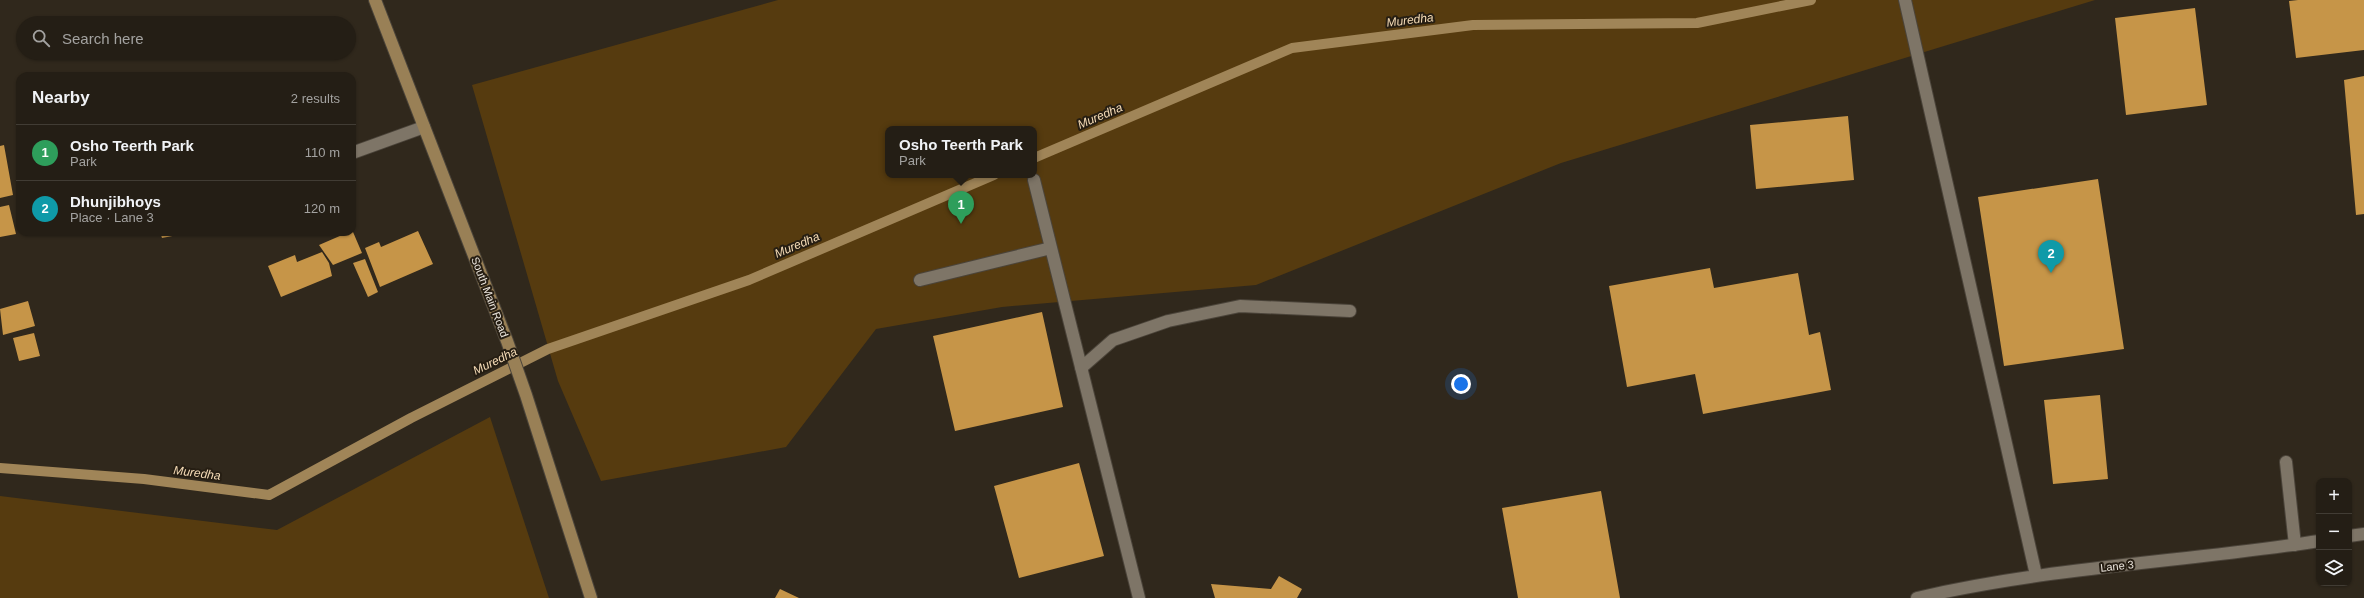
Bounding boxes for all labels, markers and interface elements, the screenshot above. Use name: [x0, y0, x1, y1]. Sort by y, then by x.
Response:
water label: Muredha: [1386, 10, 1435, 30]
search box: [16, 16, 356, 60]
icon: search: [30, 27, 52, 49]
text: Search here: [62, 30, 144, 47]
text: Nearby: [32, 88, 90, 107]
text: 2 results: [291, 91, 340, 106]
water label: Muredha: [1075, 100, 1125, 132]
popup: [885, 126, 1037, 178]
text: Osho Teerth Park: [899, 136, 1023, 153]
text: Osho Teerth Park: [70, 137, 194, 154]
text: 1: [41, 145, 49, 160]
text: 110 m: [305, 145, 340, 160]
text: Park: [899, 153, 926, 168]
text: Park: [70, 154, 97, 169]
pin: 1: [948, 191, 974, 224]
text: Dhunjibhoys: [70, 193, 161, 210]
text: 2: [41, 201, 49, 216]
text: 120 m: [304, 201, 340, 216]
text: Place · Lane 3: [70, 210, 154, 225]
water label: Muredha: [772, 229, 822, 261]
pin: 2: [2038, 240, 2064, 273]
street label: South Main Road: [469, 255, 511, 339]
water label: Muredha: [471, 344, 520, 378]
your location: [1451, 374, 1471, 394]
water label: Muredha: [173, 463, 222, 483]
map controls: [2316, 478, 2352, 586]
button: +: [2316, 478, 2352, 514]
button: −: [2316, 514, 2352, 550]
button: layers: [2316, 550, 2352, 586]
street label: Lane 3: [2100, 558, 2134, 574]

